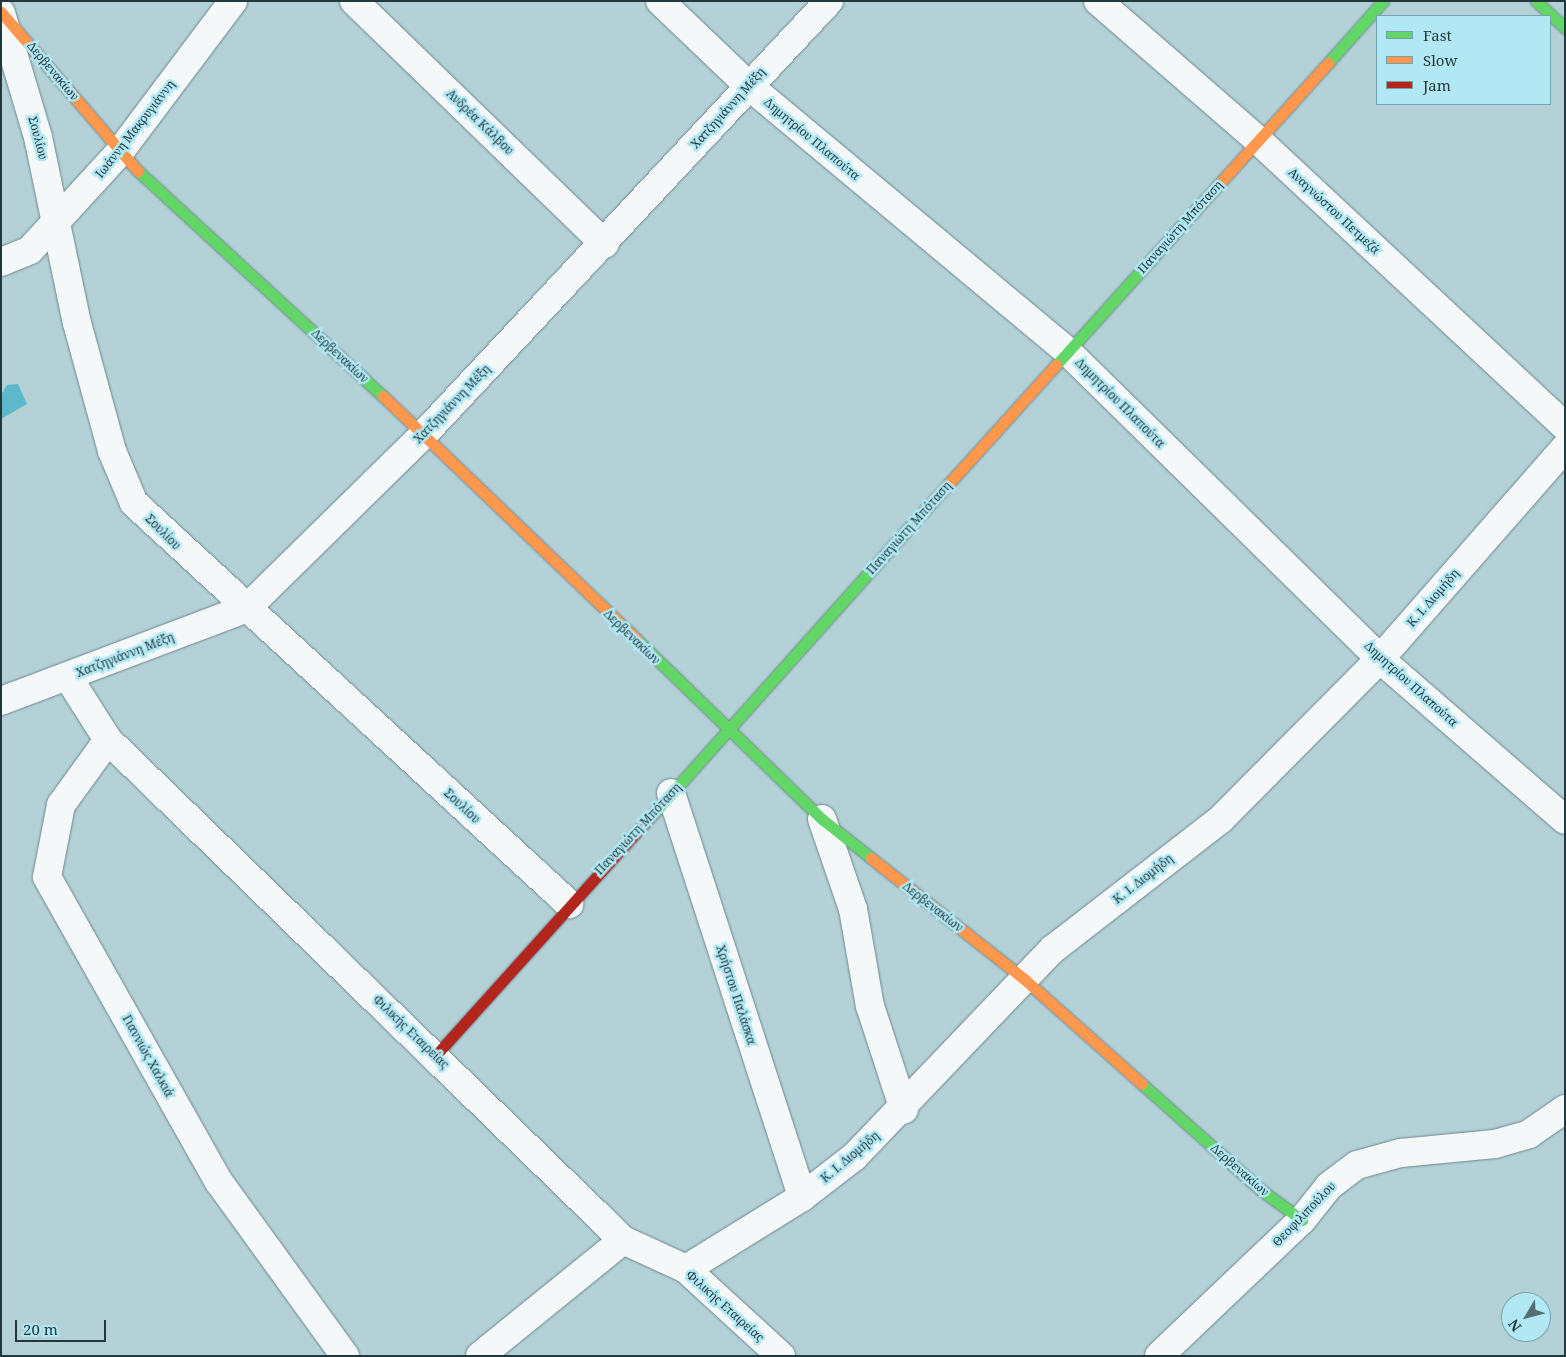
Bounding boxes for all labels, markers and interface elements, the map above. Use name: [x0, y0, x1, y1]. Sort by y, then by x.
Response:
legend: [1376, 15, 1551, 105]
text: Fast: [1423, 25, 1452, 45]
street label: Δερβενακίων: [24, 39, 82, 103]
text: Slow: [1423, 50, 1457, 70]
street label: Χατζηγιάννη Μέξη: [688, 65, 768, 151]
text: Jam: [1423, 75, 1451, 95]
street label: Ιωάννη Μακρυγιάννη: [92, 77, 178, 181]
street label: Ανδρέα Κάλβου: [444, 86, 516, 158]
street label: Δημητρίου Πλαπούτα: [761, 95, 863, 183]
street label: Σουλίου: [25, 115, 51, 161]
street label: Αναγνώστου Πετμεζά: [1285, 165, 1383, 257]
street label: Παναγιώτη Μπόταση: [1135, 178, 1225, 276]
street label: Δερβενακίων: [309, 326, 371, 386]
street label: Δημητρίου Πλαπούτα: [1072, 355, 1168, 451]
street label: Χατζηγιάννη Μέξη: [411, 362, 493, 446]
street label: Παναγιώτη Μπόταση: [864, 479, 954, 577]
street label: Σουλίου: [142, 511, 184, 553]
street label: Κ. Ι. Διομήδη: [1404, 566, 1462, 630]
street label: Δερβενακίων: [601, 607, 663, 667]
street label: Χατζηγιάννη Μέξη: [74, 630, 176, 680]
street label: Δημητρίου Πλαπούτα: [1362, 638, 1460, 730]
street label: Παναγιώτη Μπόταση: [592, 780, 684, 878]
street label: Σουλίου: [441, 786, 483, 826]
street label: Κ. Ι. Διομήδη: [1110, 851, 1176, 907]
street label: Δερβενακίων: [900, 879, 966, 935]
street label: Χρήστου Παλάσκα: [713, 943, 759, 1047]
street label: Φιλικής Εταιρείας: [370, 992, 452, 1072]
street label: Γιαννιώς Χαλκιά: [119, 1012, 177, 1100]
street label: Κ. Ι. Διομήδη: [818, 1128, 882, 1186]
street label: Δερβενακίων: [1208, 1141, 1272, 1199]
street label: Θεοφιλιπούλου: [1270, 1179, 1338, 1249]
street label: Φιλικής Εταιρείας: [683, 1267, 767, 1345]
north arrow: [1501, 1292, 1551, 1342]
scale bar: [18, 1310, 109, 1342]
text: N: [1504, 1316, 1525, 1336]
text: 20 m: [23, 1319, 58, 1339]

